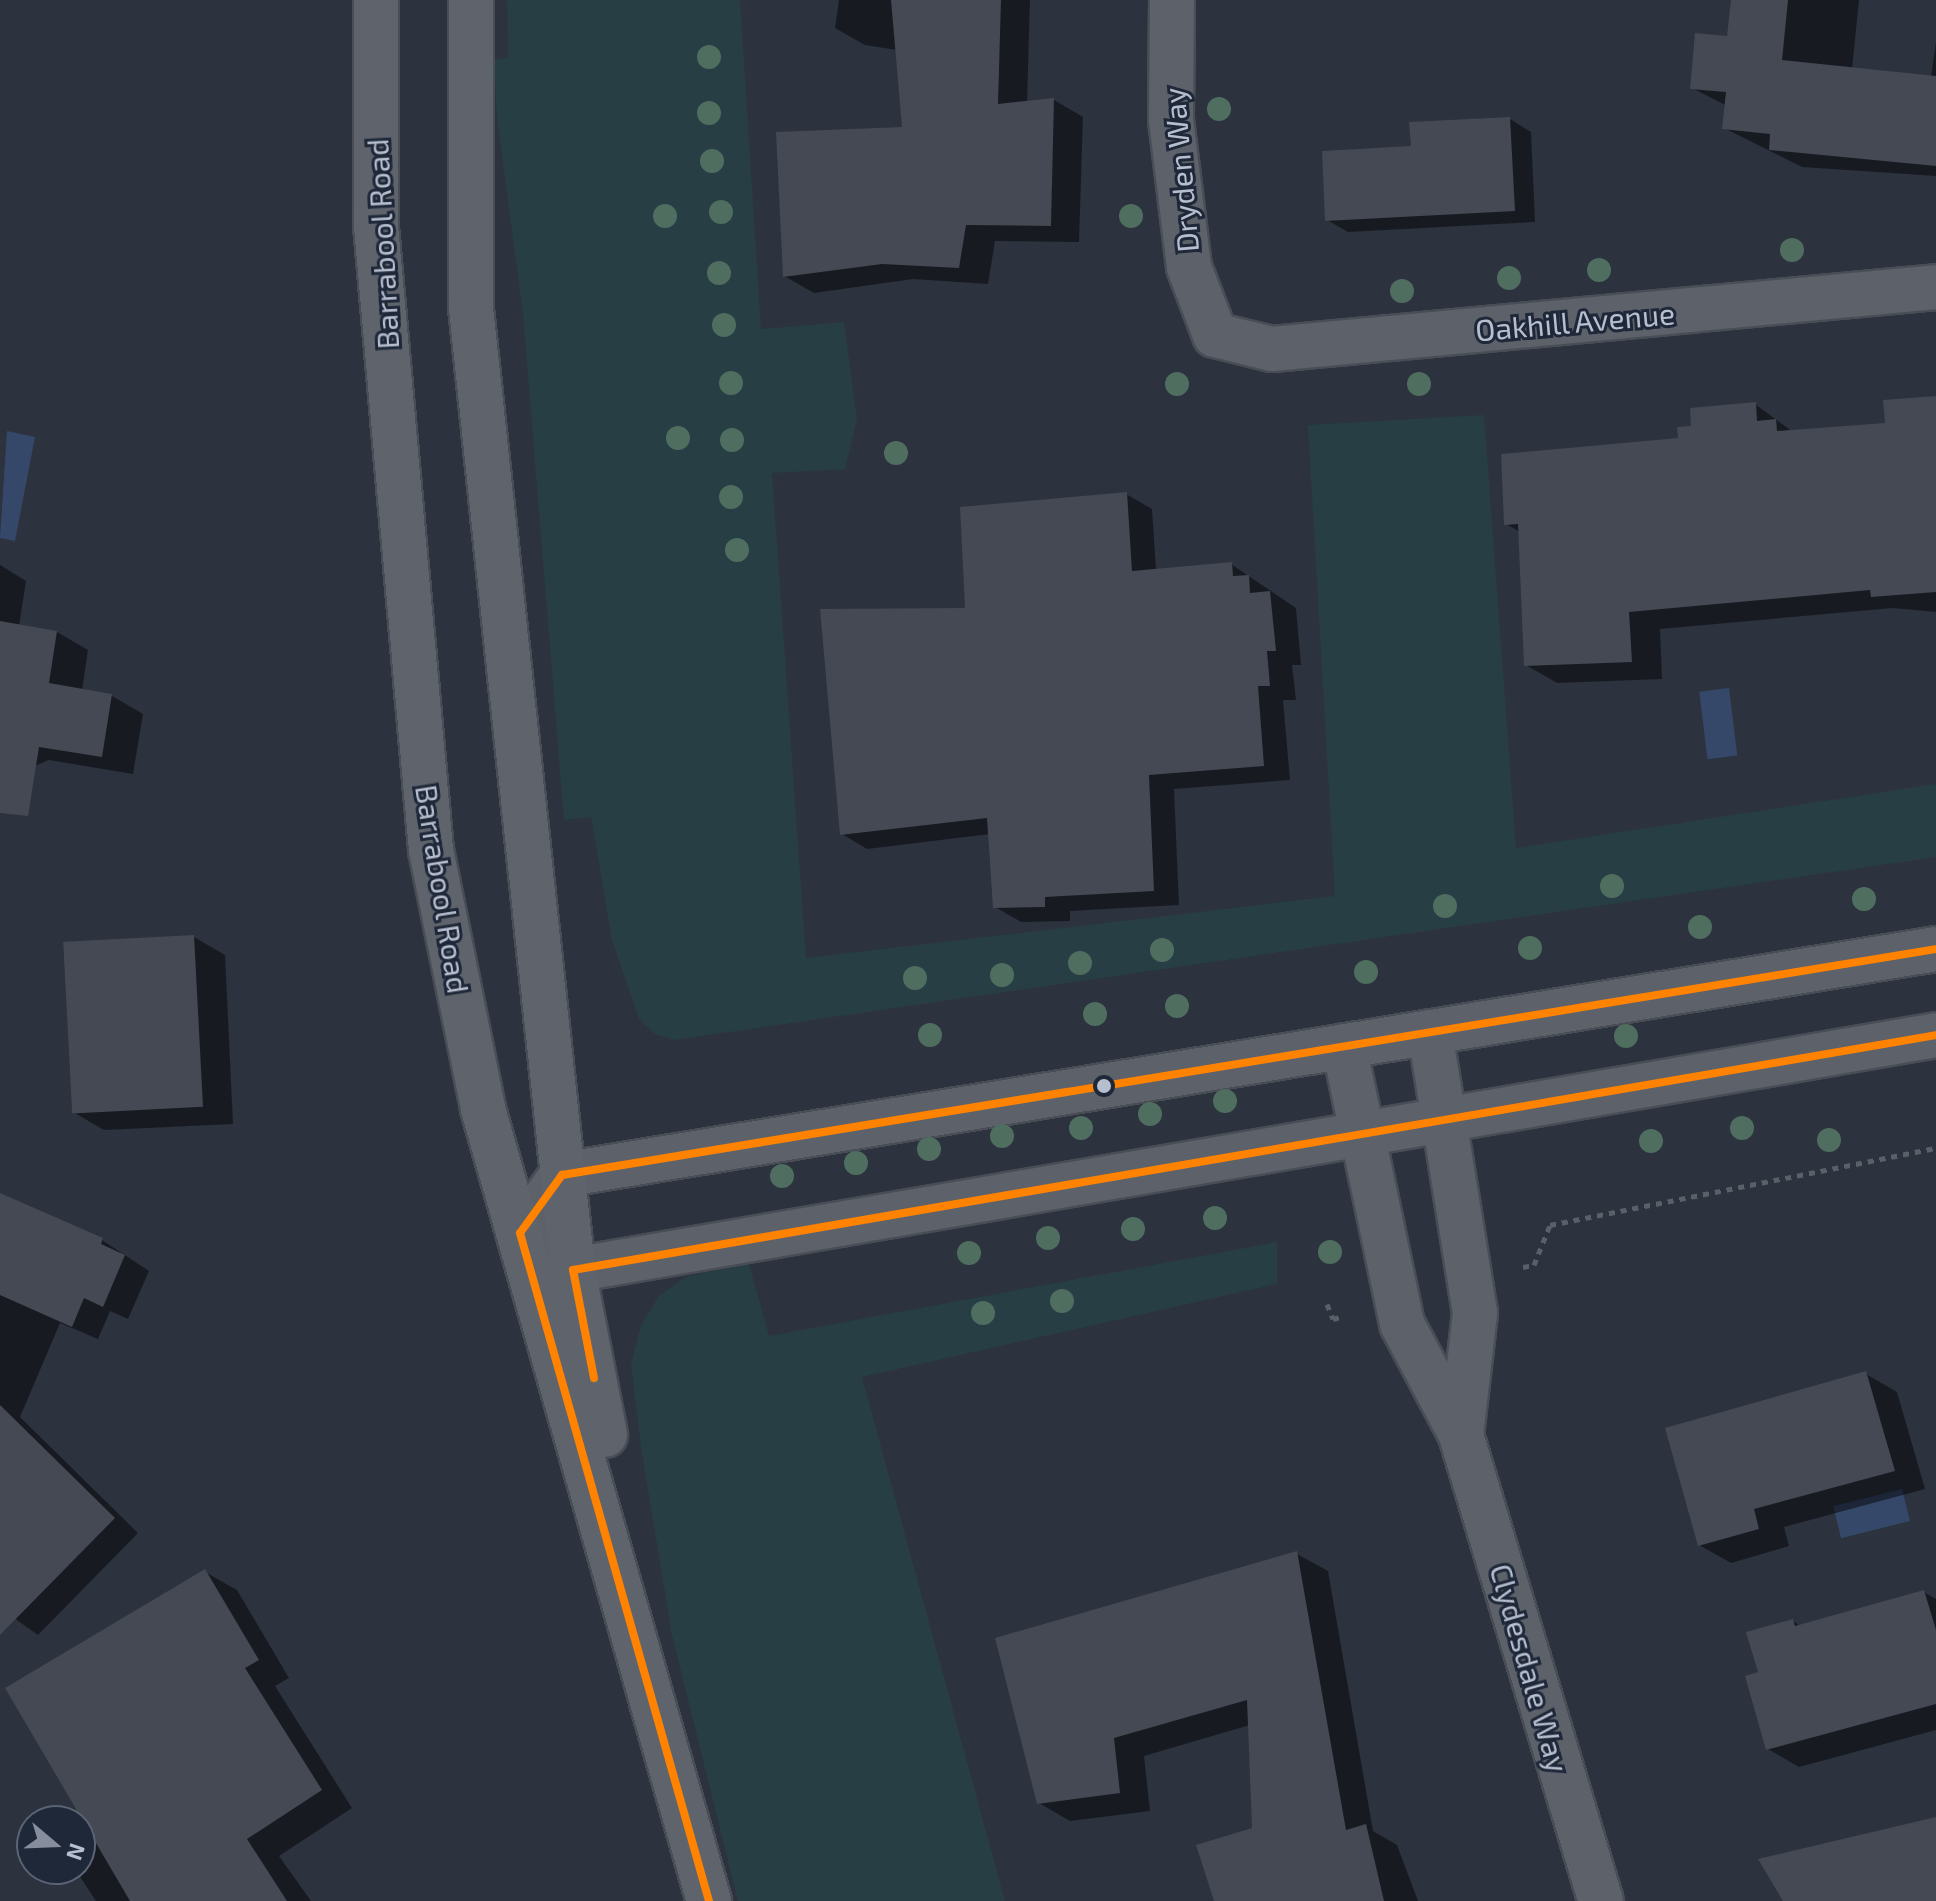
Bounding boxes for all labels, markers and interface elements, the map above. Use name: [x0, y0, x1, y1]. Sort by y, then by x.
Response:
street label: Dryden Way: [1155, 86, 1205, 254]
street label: Barrabool Road: [358, 137, 406, 351]
street label: Oakhill Avenue: [1473, 294, 1677, 348]
street label: Barrabool Road: [409, 782, 477, 996]
unlabelled marker: [1096, 1078, 1112, 1094]
street label: Clydesdale Way: [1483, 1560, 1577, 1776]
north arrow: [16, 1805, 96, 1885]
text: N: [62, 1840, 92, 1864]

